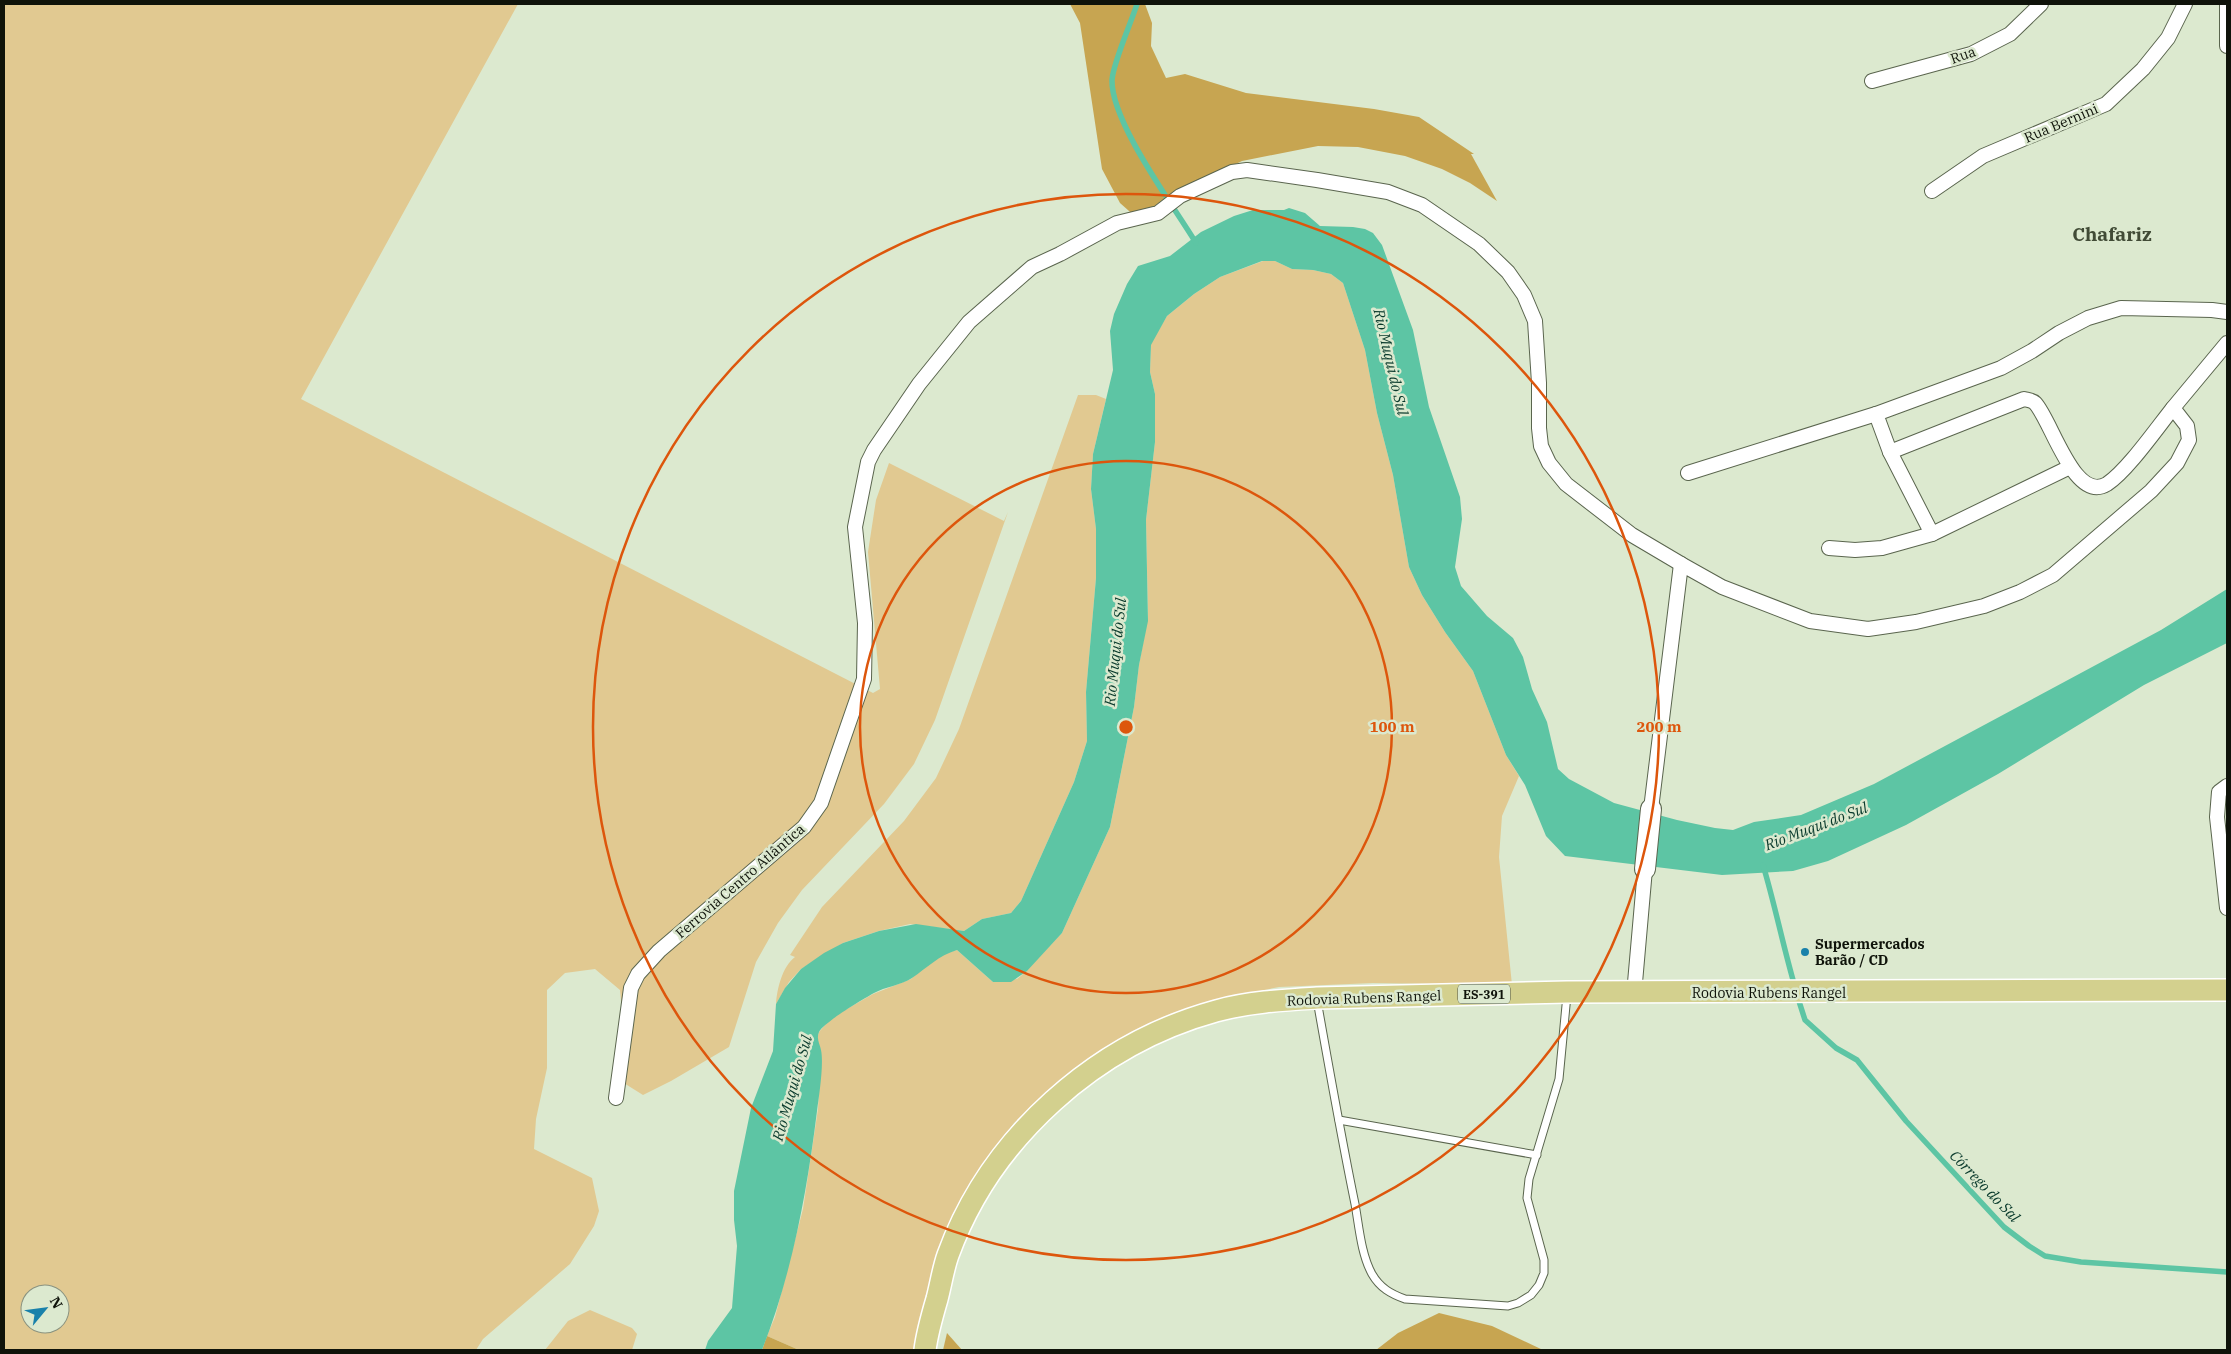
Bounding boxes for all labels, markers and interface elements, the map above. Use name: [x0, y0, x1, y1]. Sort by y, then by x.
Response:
street label: Rua: [1948, 42, 1978, 68]
street label: Rua Bernini: [2021, 99, 2101, 147]
district label: Chafariz: [2072, 222, 2152, 246]
water label: Rio Muqui do Sul: [1369, 306, 1413, 418]
water label: Rio Muqui do Sul: [1100, 596, 1130, 708]
text: 100 m: [1369, 717, 1415, 736]
text: 200 m: [1636, 717, 1682, 736]
centre of rings: [1117, 718, 1135, 736]
water label: Rio Muqui do Sul: [1761, 797, 1871, 855]
street label: Ferrovia Centro Atlântica: [672, 820, 809, 942]
place label: Supermercados Barão / CD: [1815, 935, 1925, 969]
marker: Supermercados Barão / CD: [1799, 946, 1811, 958]
road number: ES-391: [1458, 984, 1510, 1004]
street label: Rodovia Rubens Rangel: [1692, 984, 1846, 1002]
street label: Rodovia Rubens Rangel: [1286, 986, 1442, 1010]
water label: Rio Muqui do Sul: [768, 1032, 816, 1144]
water label: Córrego do Sal: [1946, 1146, 2025, 1227]
north arrow: [20, 1284, 70, 1334]
text: N: [46, 1293, 67, 1312]

